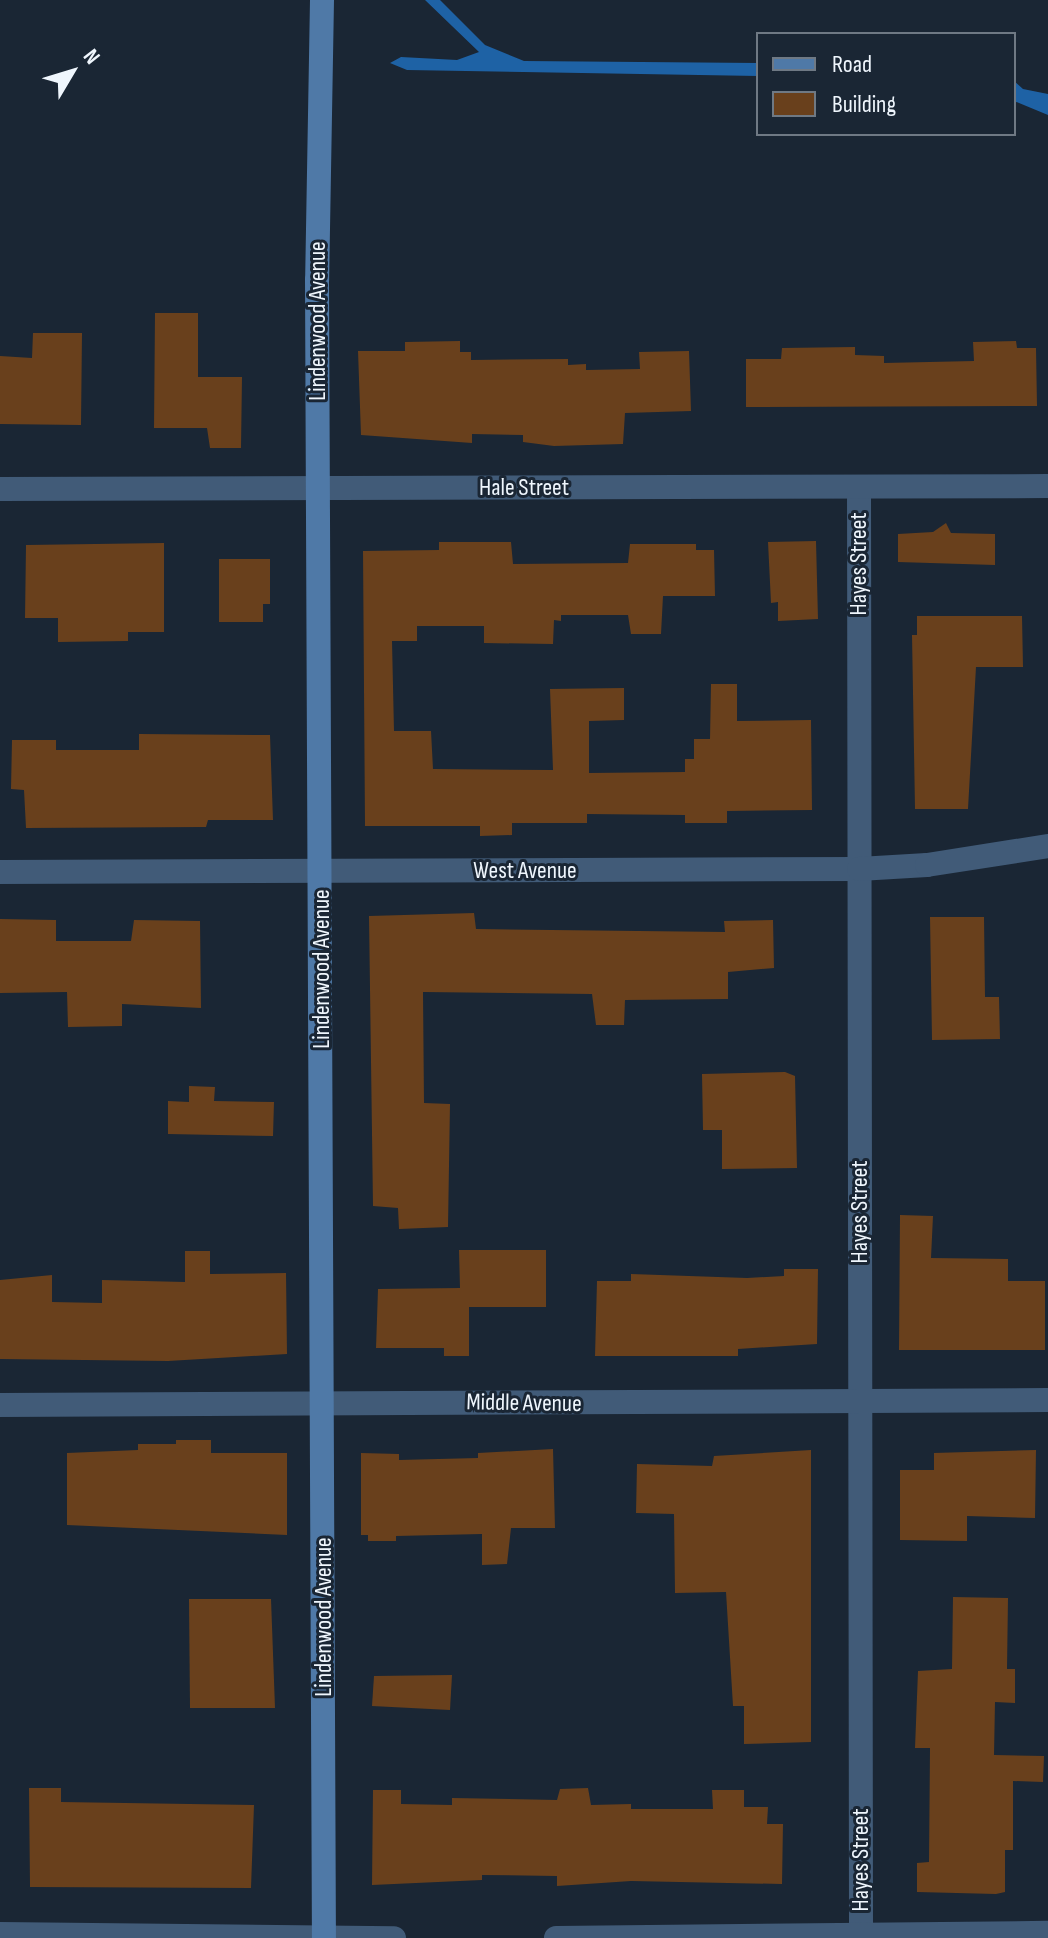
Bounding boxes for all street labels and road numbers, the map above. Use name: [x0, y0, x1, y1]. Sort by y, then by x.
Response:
street label: Lindenwood Avenue: [304, 241, 332, 401]
street label: Hale Street: [479, 474, 569, 502]
street label: Hayes Street: [845, 512, 873, 616]
street label: West Avenue: [473, 857, 577, 885]
street label: Lindenwood Avenue: [308, 889, 336, 1049]
street label: Hayes Street: [846, 1160, 874, 1264]
street label: Middle Avenue: [466, 1388, 582, 1418]
street label: Lindenwood Avenue: [310, 1537, 338, 1697]
street label: Hayes Street: [847, 1808, 875, 1912]

